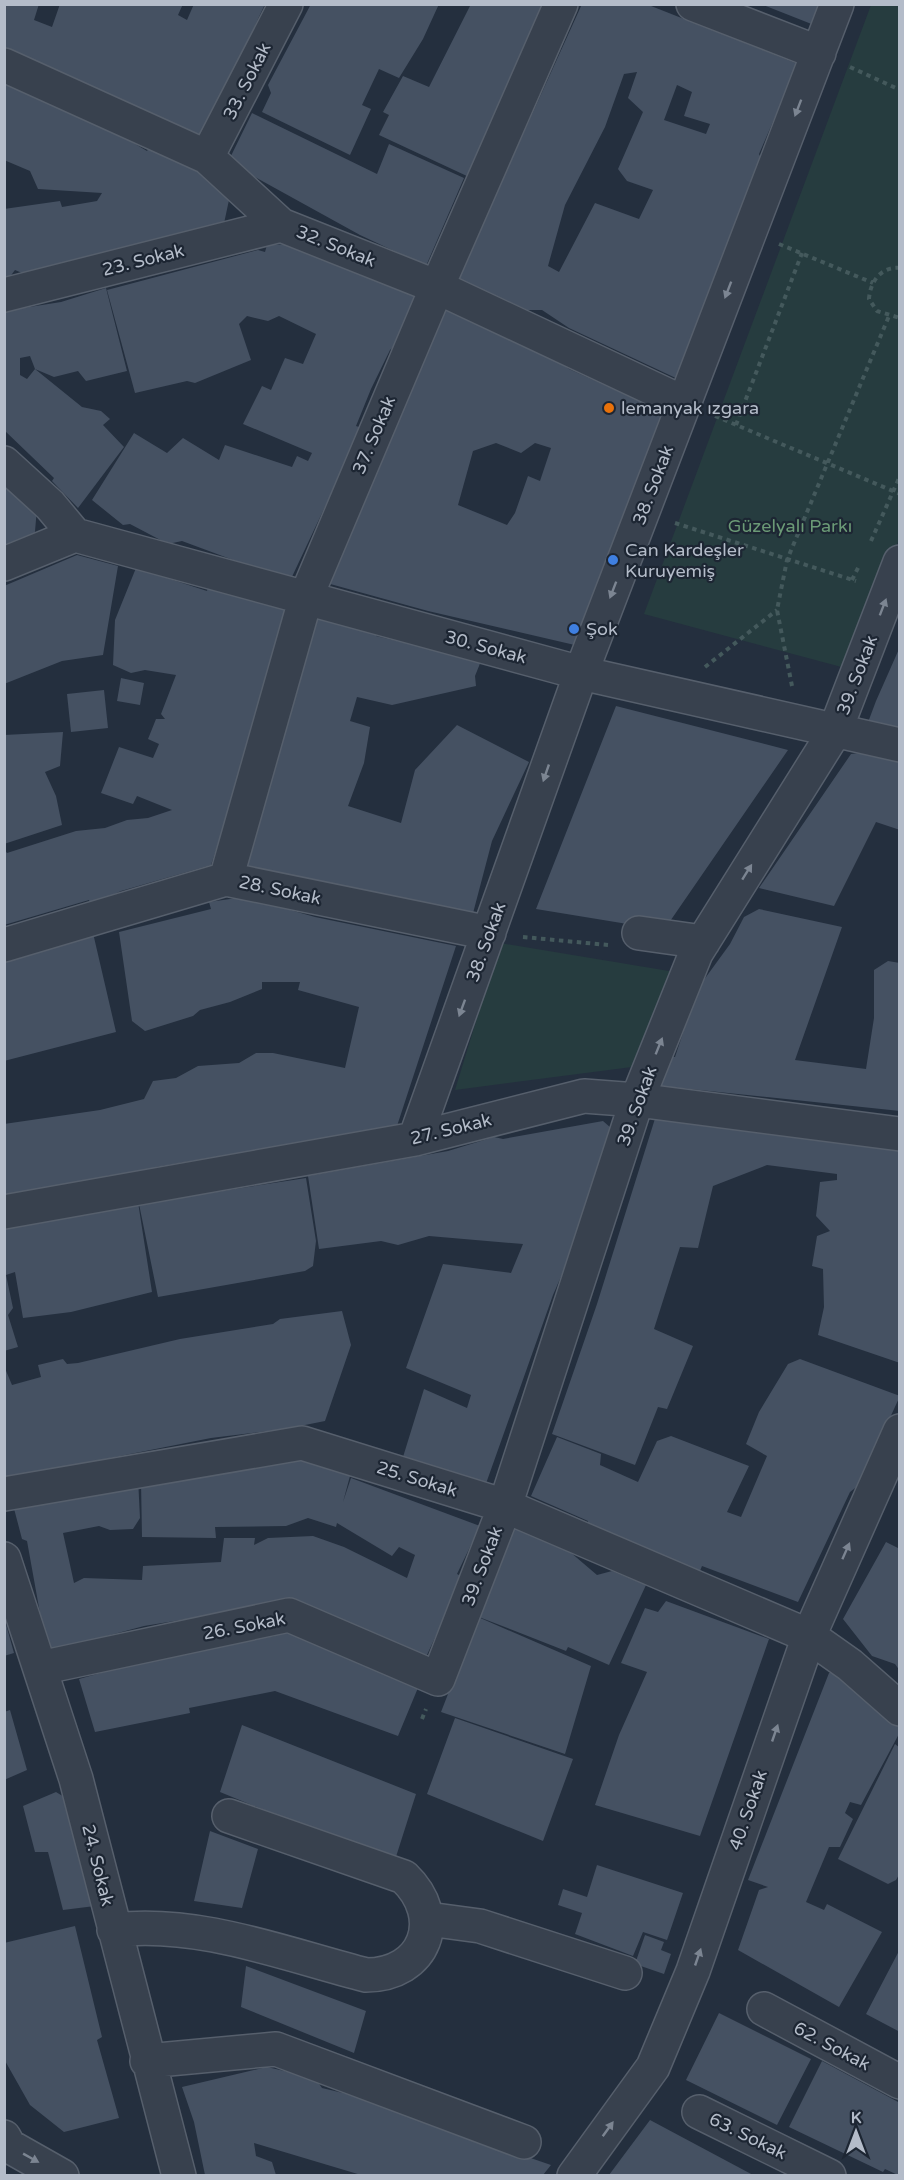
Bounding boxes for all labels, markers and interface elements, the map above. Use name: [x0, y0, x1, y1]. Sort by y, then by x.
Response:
street label: 33. Sokak: [218, 39, 276, 123]
one-way arrow: [793, 99, 802, 117]
street label: 32. Sokak: [293, 220, 379, 272]
street label: 23. Sokak: [100, 239, 186, 281]
one-way arrow: [723, 281, 732, 299]
street label: 37. Sokak: [348, 392, 400, 477]
place label: lemanyak ızgara: [621, 397, 759, 419]
marker: lemanyak ızgara: [602, 401, 616, 415]
street label: 38. Sokak: [628, 442, 678, 528]
park label: Güzelyalı Parkı: [728, 515, 852, 537]
place label: Can Kardeşler Kuruyemiş: [625, 539, 744, 582]
marker: Can Kardeşler Kuruyemiş: [606, 553, 620, 567]
one-way arrow: [608, 581, 618, 599]
one-way arrow: [878, 598, 888, 616]
place label: Şok: [586, 618, 618, 640]
marker: Şok: [567, 622, 581, 636]
street label: 30. Sokak: [443, 626, 529, 668]
street label: 39. Sokak: [832, 632, 882, 718]
one-way arrow: [540, 764, 550, 782]
one-way arrow: [741, 864, 752, 881]
street label: 28. Sokak: [237, 871, 323, 909]
street label: 38. Sokak: [461, 899, 511, 985]
one-way arrow: [457, 999, 467, 1017]
one-way arrow: [654, 1036, 664, 1054]
street label: 39. Sokak: [612, 1063, 662, 1149]
street label: 27. Sokak: [408, 1108, 494, 1150]
street label: 25. Sokak: [374, 1456, 460, 1502]
street label: 39. Sokak: [457, 1523, 507, 1609]
one-way arrow: [841, 1542, 851, 1560]
street label: 26. Sokak: [201, 1607, 287, 1645]
one-way arrow: [771, 1724, 781, 1742]
street label: 40. Sokak: [724, 1767, 772, 1853]
street label: 24. Sokak: [77, 1822, 119, 1908]
one-way arrow: [693, 1948, 703, 1966]
street label: 62. Sokak: [790, 2017, 874, 2075]
north arrow: [826, 2102, 886, 2162]
street label: 63. Sokak: [706, 2108, 791, 2164]
text: K: [851, 2108, 862, 2128]
one-way arrow: [602, 2121, 614, 2136]
one-way arrow: [23, 2153, 40, 2163]

